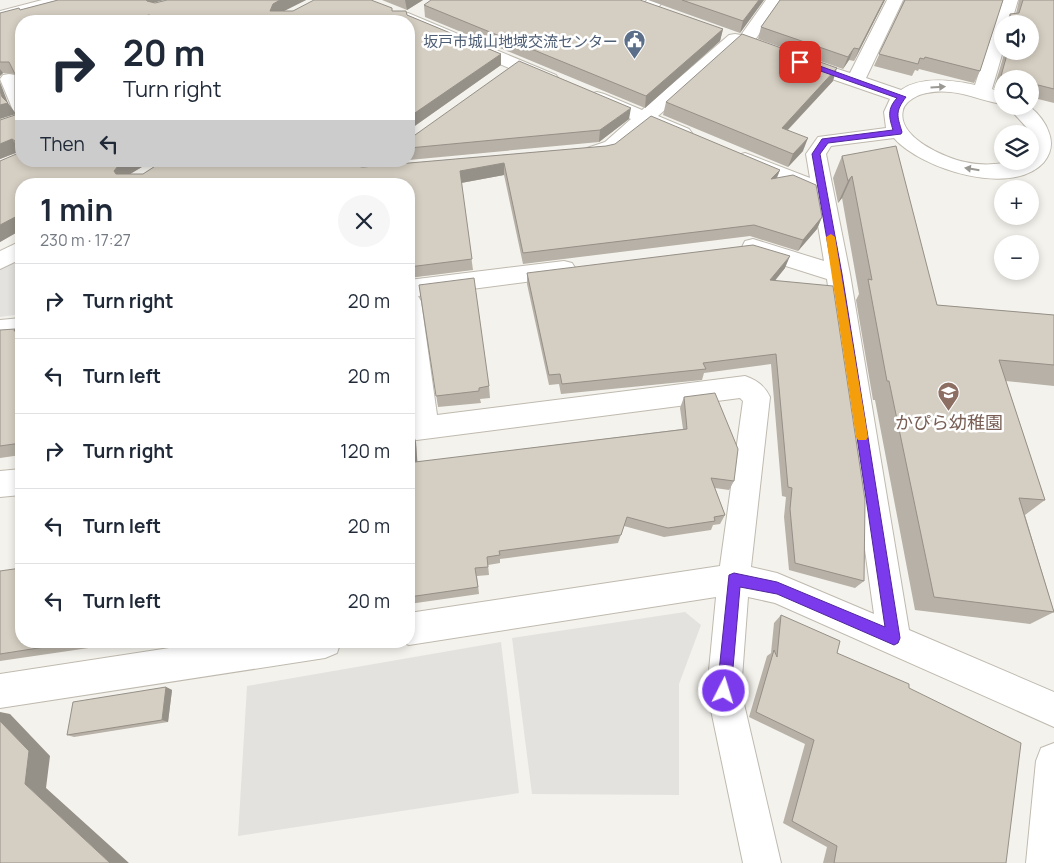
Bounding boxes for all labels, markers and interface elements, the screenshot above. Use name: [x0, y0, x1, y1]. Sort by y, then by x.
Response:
map controls: [994, 15, 1039, 280]
button: sound: [994, 15, 1039, 60]
text: 20 m: [123, 29, 205, 77]
public building icon: 坂戸市城山地域交流センター: [622, 29, 646, 60]
place label: 坂戸市城山地域交流センター: [423, 31, 618, 52]
icon: right: [40, 35, 105, 100]
pin: [779, 41, 821, 83]
icon: arrive: [786, 48, 814, 76]
button: search: [994, 70, 1039, 115]
text: Turn right: [123, 74, 221, 104]
one-way arrow: [931, 82, 947, 90]
button: layers: [994, 125, 1039, 170]
icon: left: [95, 130, 123, 158]
text: Then: [40, 131, 85, 157]
one-way arrow: [964, 165, 980, 173]
button: +: [994, 180, 1039, 225]
text: 1 min: [40, 189, 113, 230]
button: close: [338, 195, 390, 247]
text: 230 m · 17:27: [40, 229, 131, 251]
button: −: [994, 235, 1039, 280]
icon: right: [40, 287, 68, 315]
text: Turn right: [83, 288, 173, 314]
text: 20 m: [348, 288, 390, 314]
icon: left: [40, 362, 68, 390]
text: Turn left: [83, 363, 161, 389]
text: 20 m: [348, 363, 390, 389]
school or university icon: かぴら幼稚園: [937, 380, 961, 411]
place label: かぴら幼稚園: [895, 410, 1003, 434]
icon: right: [40, 437, 68, 465]
text: Turn right: [83, 438, 173, 464]
text: 120 m: [340, 438, 390, 464]
icon: left: [40, 512, 68, 540]
text: Turn left: [83, 513, 161, 539]
text: 20 m: [348, 513, 390, 539]
icon: left: [40, 587, 68, 615]
text: Turn left: [83, 588, 161, 614]
text: 20 m: [348, 588, 390, 614]
position arrow: [697, 664, 749, 716]

